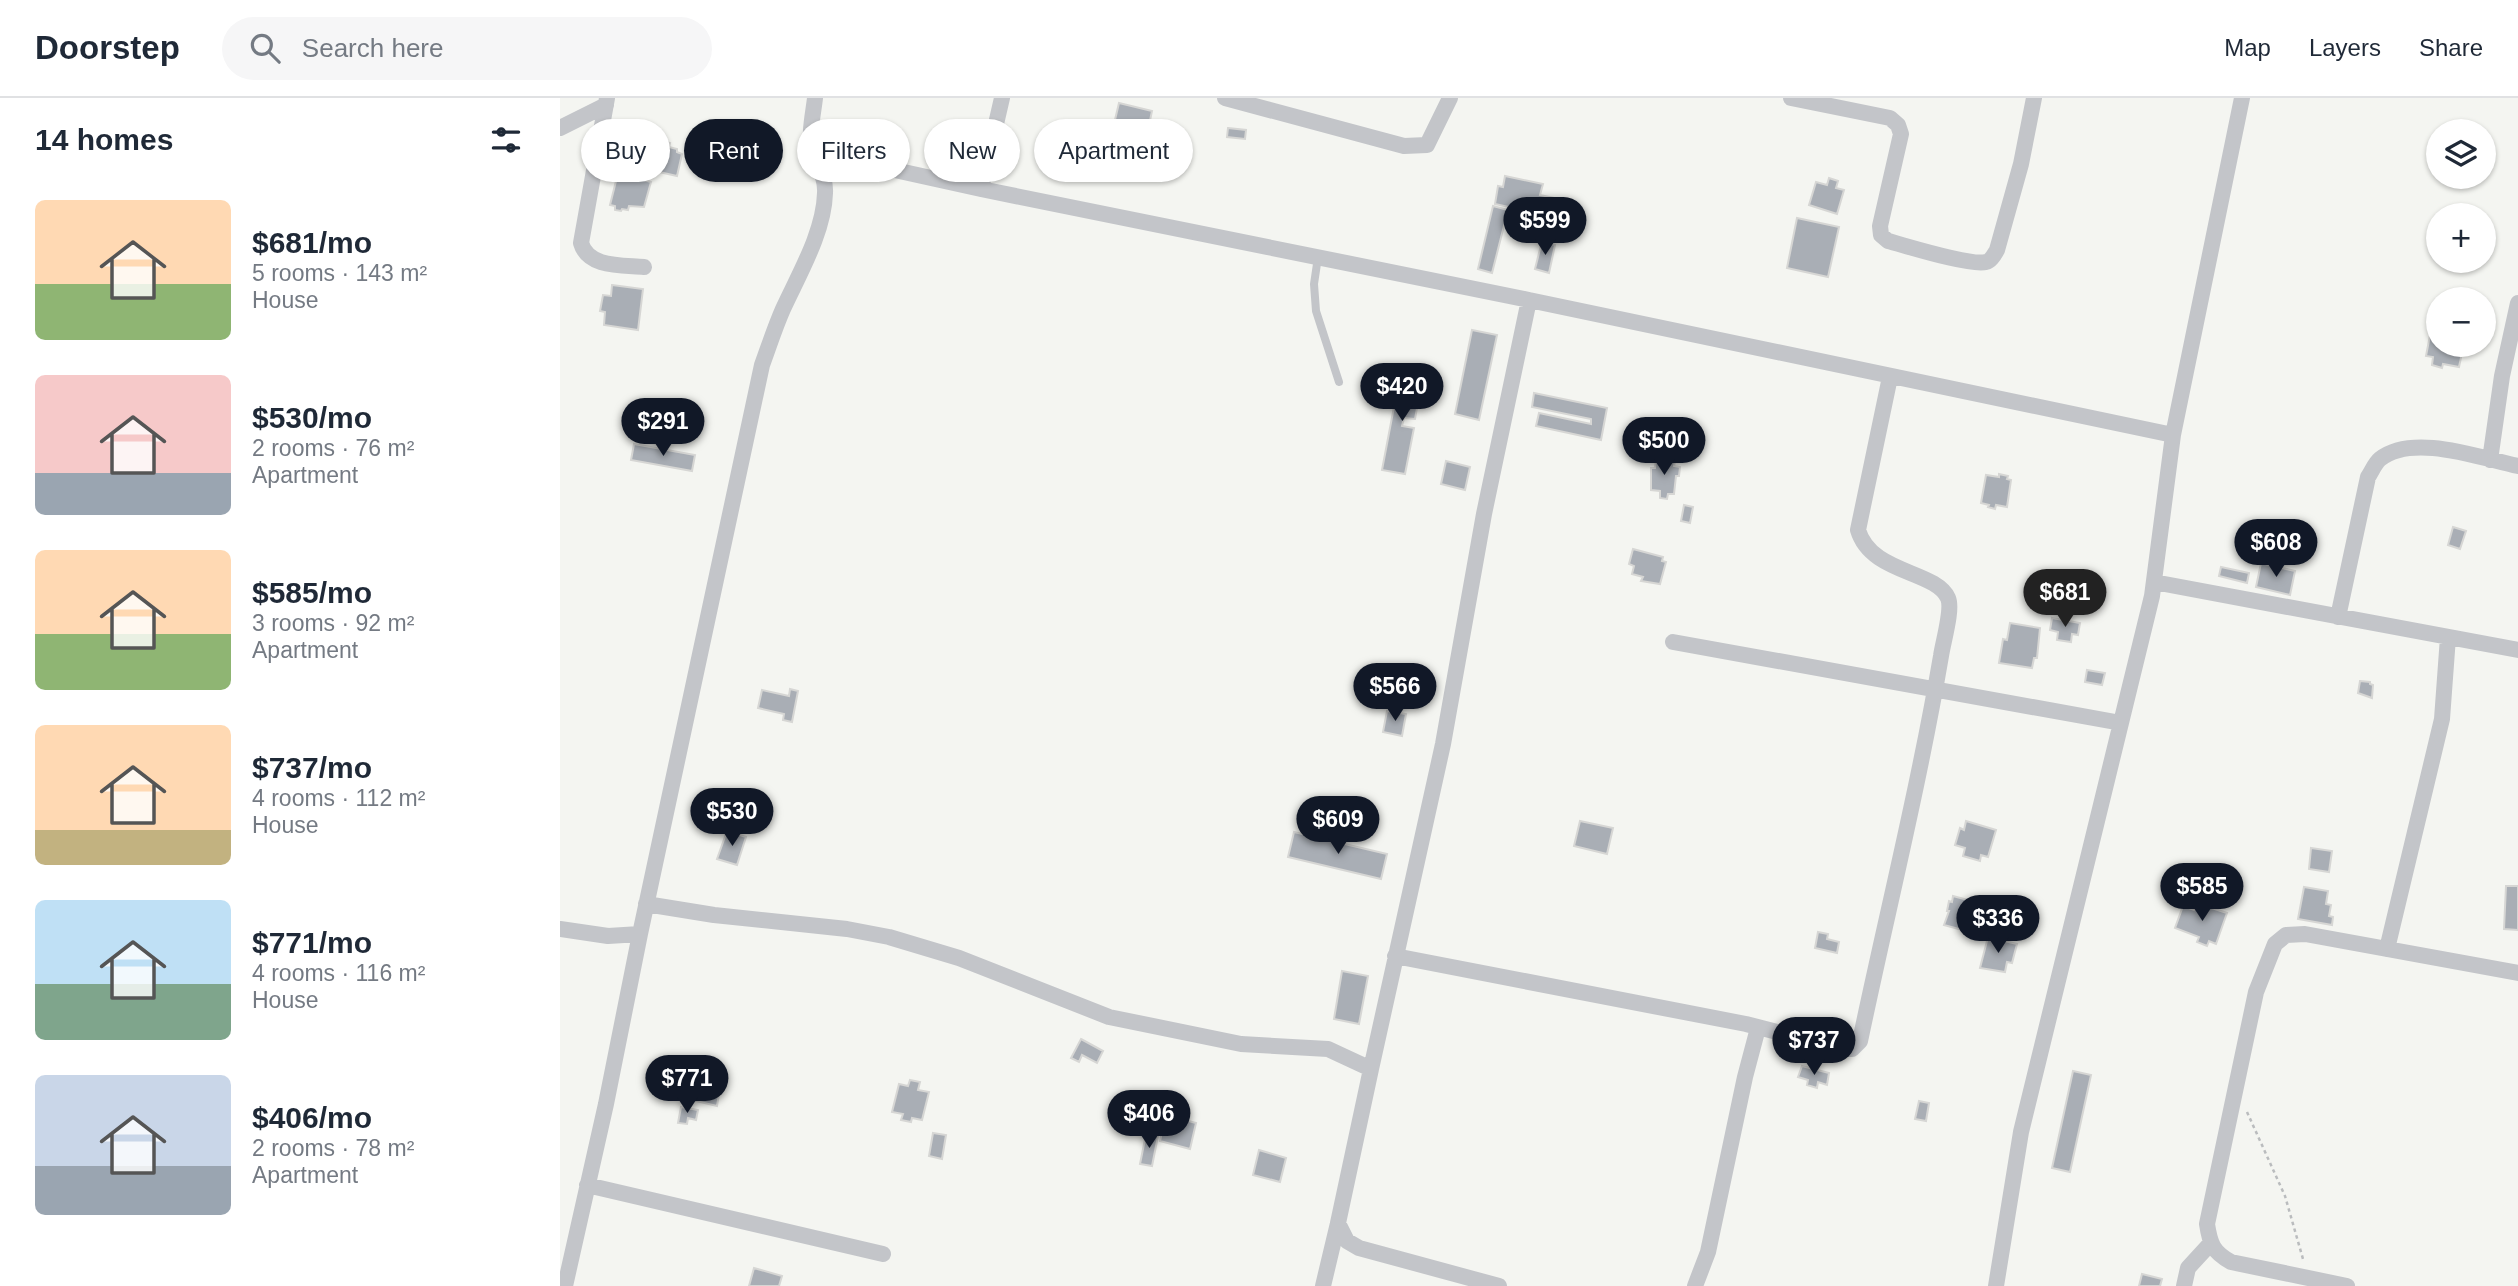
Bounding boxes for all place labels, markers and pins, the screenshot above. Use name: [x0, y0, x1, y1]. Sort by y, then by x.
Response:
pin: $599: [1504, 198, 1586, 257]
pin: $420: [1361, 364, 1443, 423]
pin: $291: [622, 398, 704, 458]
pin: $500: [1623, 418, 1705, 477]
pin: $608: [2235, 519, 2317, 579]
pin: $681: [2024, 570, 2106, 629]
pin: $566: [1354, 664, 1436, 723]
pin: $530: [691, 788, 773, 848]
pin: $609: [1297, 796, 1379, 856]
pin: $585: [2161, 864, 2243, 923]
pin: $336: [1957, 896, 2039, 955]
pin: $737: [1773, 1018, 1855, 1077]
pin: $771: [646, 1056, 728, 1115]
pin: $406: [1108, 1090, 1190, 1150]

